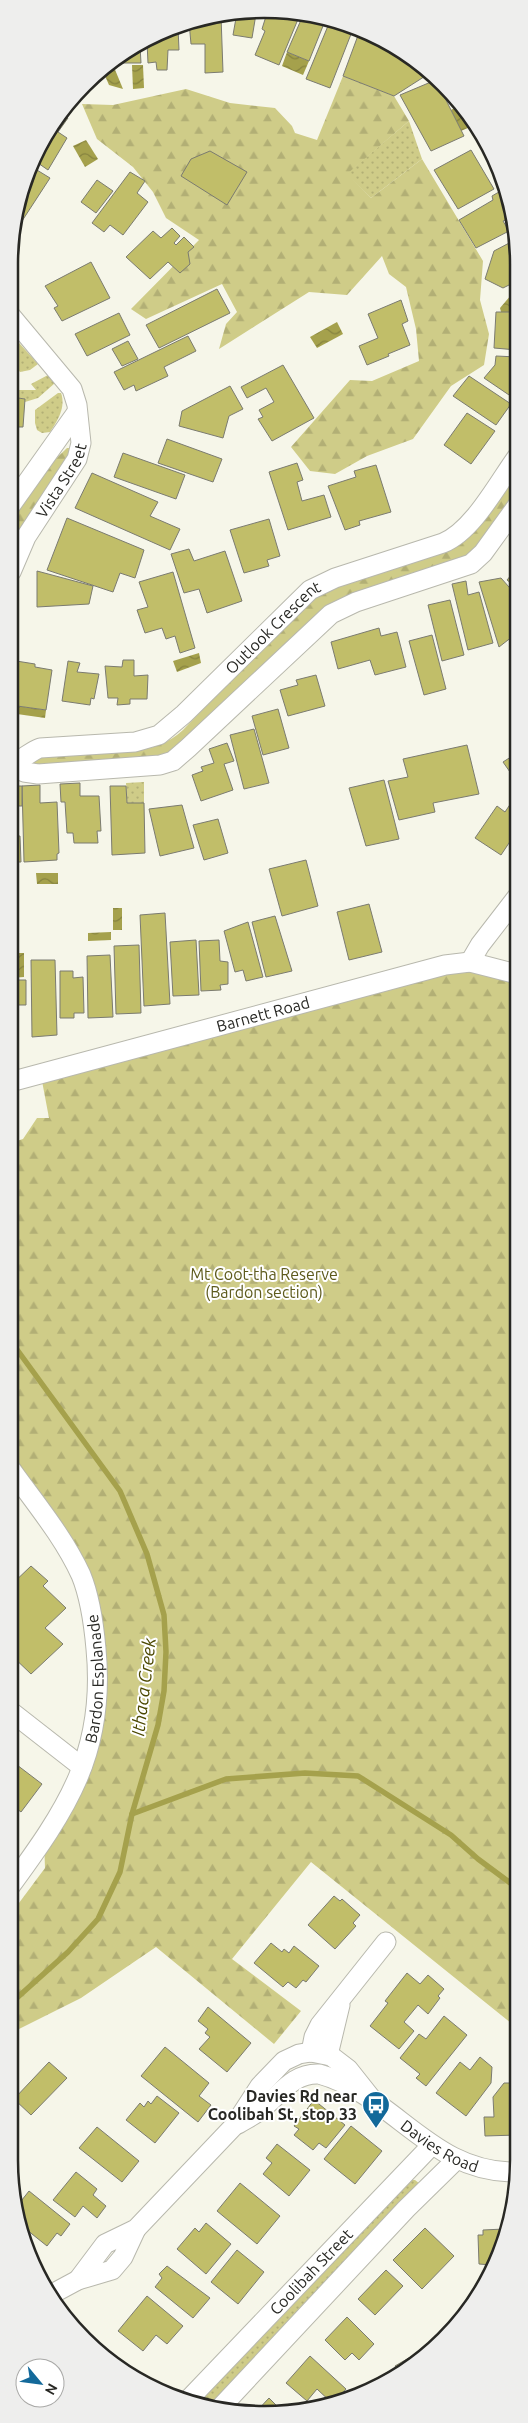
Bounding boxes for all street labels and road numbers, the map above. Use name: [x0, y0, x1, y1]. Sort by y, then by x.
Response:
street label: Vista Street: [32, 441, 90, 521]
street label: Outlook Crescent: [221, 577, 324, 677]
street label: Barnett Road: [214, 993, 312, 1035]
street label: Bardon Esplanade: [81, 1613, 107, 1745]
street label: Davies Road: [398, 2116, 481, 2176]
street label: Coolibah Street: [266, 2224, 357, 2318]

